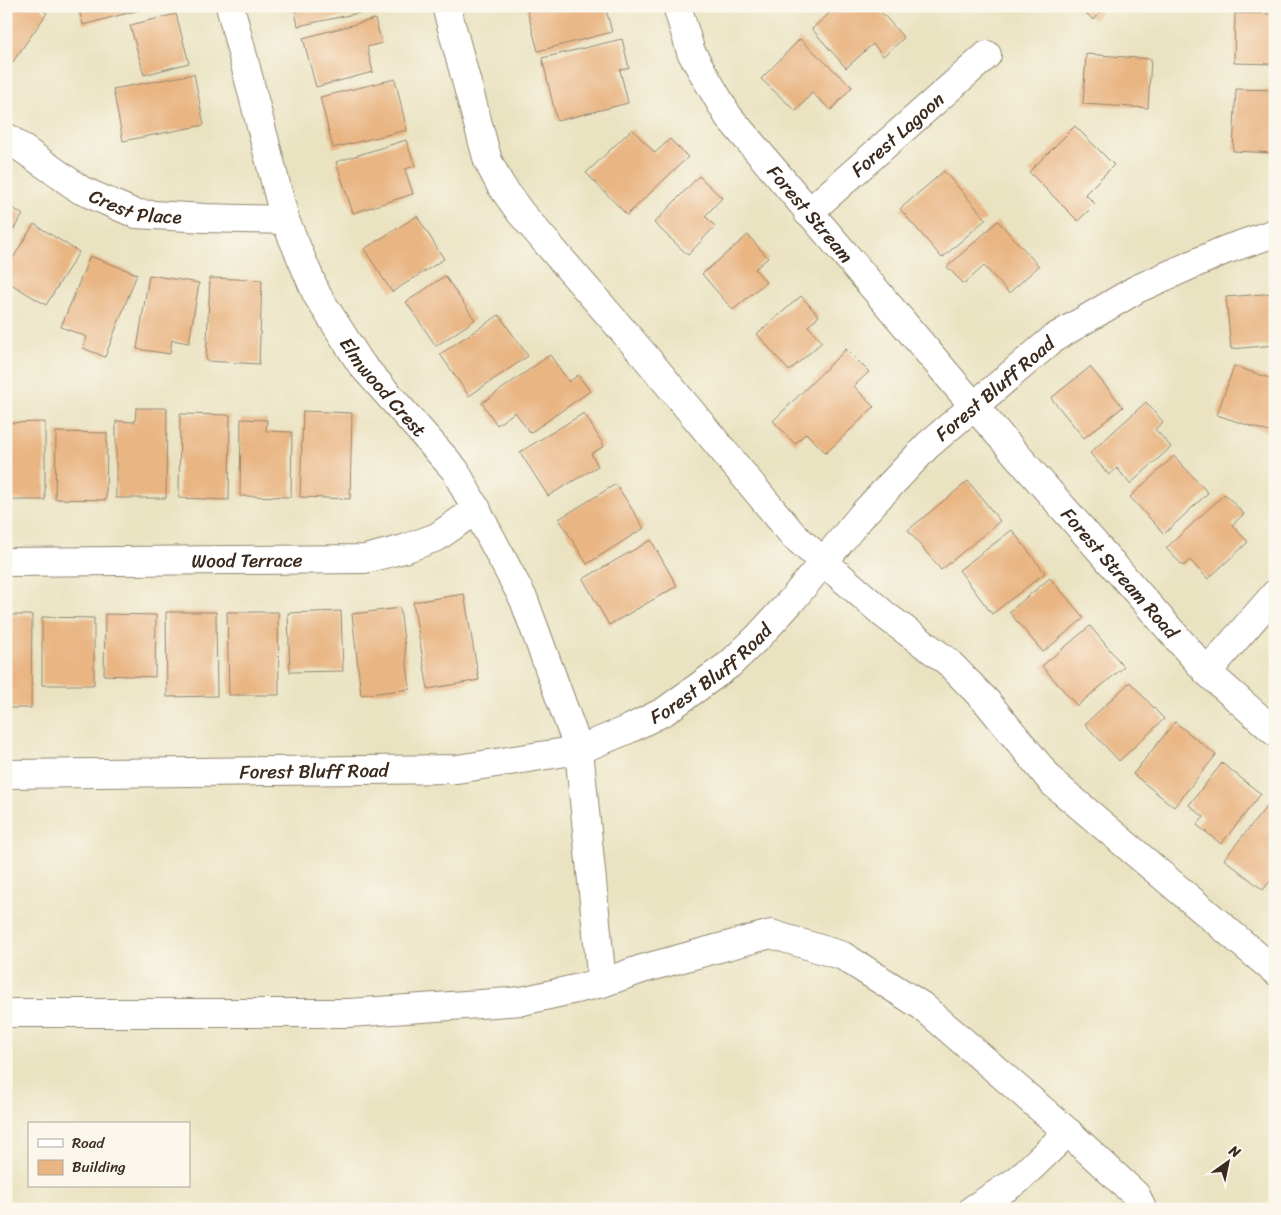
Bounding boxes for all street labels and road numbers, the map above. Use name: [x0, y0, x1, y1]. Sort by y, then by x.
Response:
street label: Forest Lagoon: [843, 84, 952, 186]
street label: Forest Stream: [759, 157, 862, 271]
street label: Crest Place: [84, 179, 183, 234]
street label: Forest Bluff Road: [927, 327, 1064, 450]
street label: Elmwood Crest: [331, 330, 435, 445]
street label: Forest Stream Road: [1052, 500, 1188, 648]
street label: Wood Terrace: [191, 544, 303, 577]
street label: Forest Bluff Road: [644, 614, 782, 733]
street label: Forest Bluff Road: [239, 754, 391, 788]

